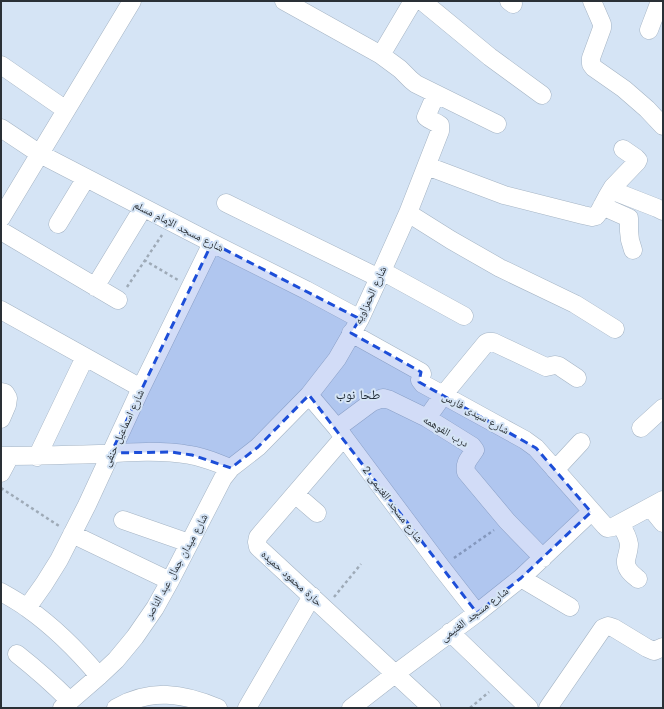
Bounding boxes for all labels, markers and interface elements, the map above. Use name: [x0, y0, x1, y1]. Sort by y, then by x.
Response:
street label: شارع مسجد الإمام مسلم: [131, 198, 226, 256]
street label: شارع الحمزاويه: [351, 264, 390, 326]
district label: طحا نوب: [336, 387, 380, 403]
street label: شارع اسماعيل حنفى: [100, 388, 147, 469]
street label: شارع سيدى فارس: [440, 390, 511, 437]
street label: درب الفوهمه: [421, 413, 471, 450]
street label: شارع مسجد الغنيمى 2: [360, 464, 426, 545]
street label: شارع ميدان جمال عبد الناصر: [142, 511, 211, 622]
street label: حارة محمود حميده: [258, 548, 325, 609]
street label: شارع مسجد الغنيمى: [438, 585, 511, 644]

